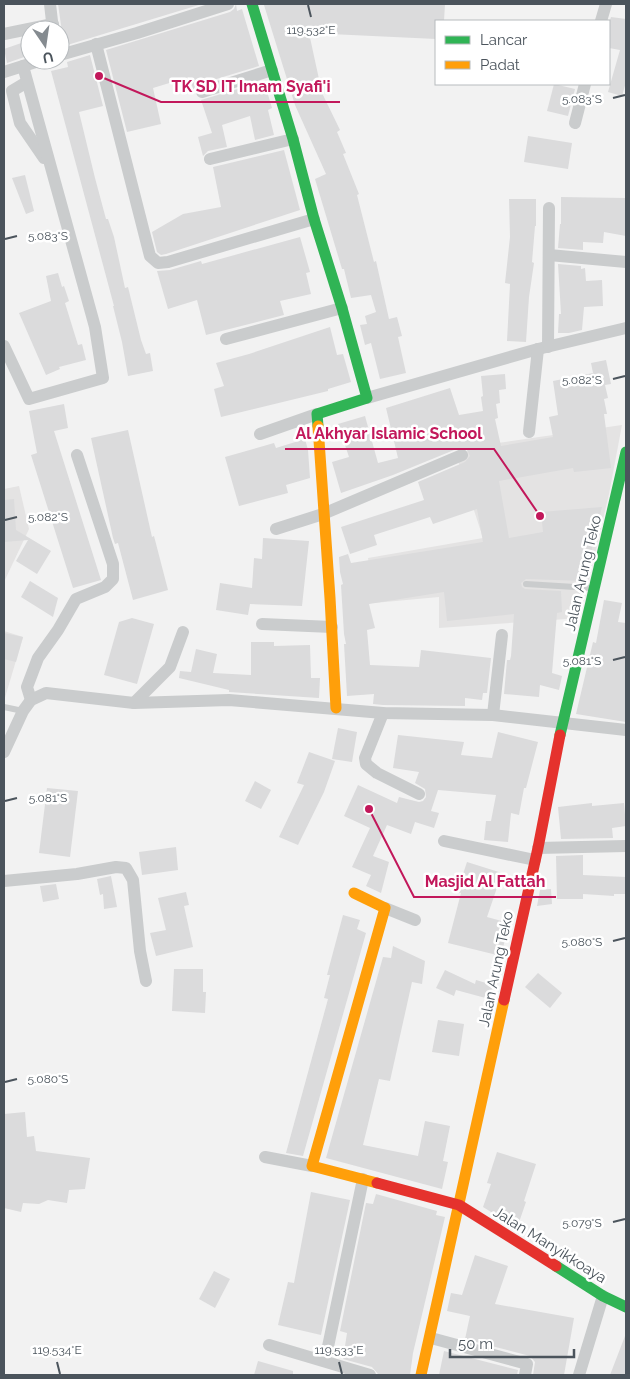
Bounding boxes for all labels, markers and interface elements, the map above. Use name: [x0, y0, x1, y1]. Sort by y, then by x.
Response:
north arrow: [20, 20, 70, 70]
legend: [435, 20, 610, 85]
text: 119.532°E: [286, 23, 336, 37]
text: Lancar: [480, 31, 528, 49]
text: U: [41, 49, 55, 67]
text: Padat: [480, 56, 520, 74]
callout: TK SD IT Imam Syafi'i: [161, 71, 340, 102]
text: TK SD IT Imam Syafi'i: [172, 77, 331, 96]
text: 5.083°S: [562, 92, 602, 106]
text: 5.083°S: [28, 229, 68, 243]
text: 5.082°S: [562, 373, 602, 387]
callout: Al Akhyar Islamic School: [285, 418, 494, 449]
text: Al Akhyar Islamic School: [296, 424, 483, 443]
text: 5.082°S: [28, 510, 68, 524]
street label: Jalan Arung Teko: [561, 513, 605, 633]
text: 5.081°S: [563, 654, 601, 668]
text: 5.081°S: [29, 791, 67, 805]
callout: Masjid Al Fattah: [414, 866, 556, 897]
text: Masjid Al Fattah: [425, 872, 545, 891]
street label: Jalan Arung Teko: [475, 909, 517, 1029]
text: 5.080°S: [562, 935, 602, 949]
text: 5.080°S: [28, 1072, 68, 1086]
street label: Jalan Manyikkoaya: [490, 1203, 610, 1287]
text: 5.079°S: [562, 1216, 602, 1230]
scale bar: [450, 1326, 574, 1358]
text: 50 m: [458, 1335, 493, 1353]
text: 119.534°E: [32, 1343, 82, 1357]
text: 119.533°E: [314, 1343, 364, 1357]

